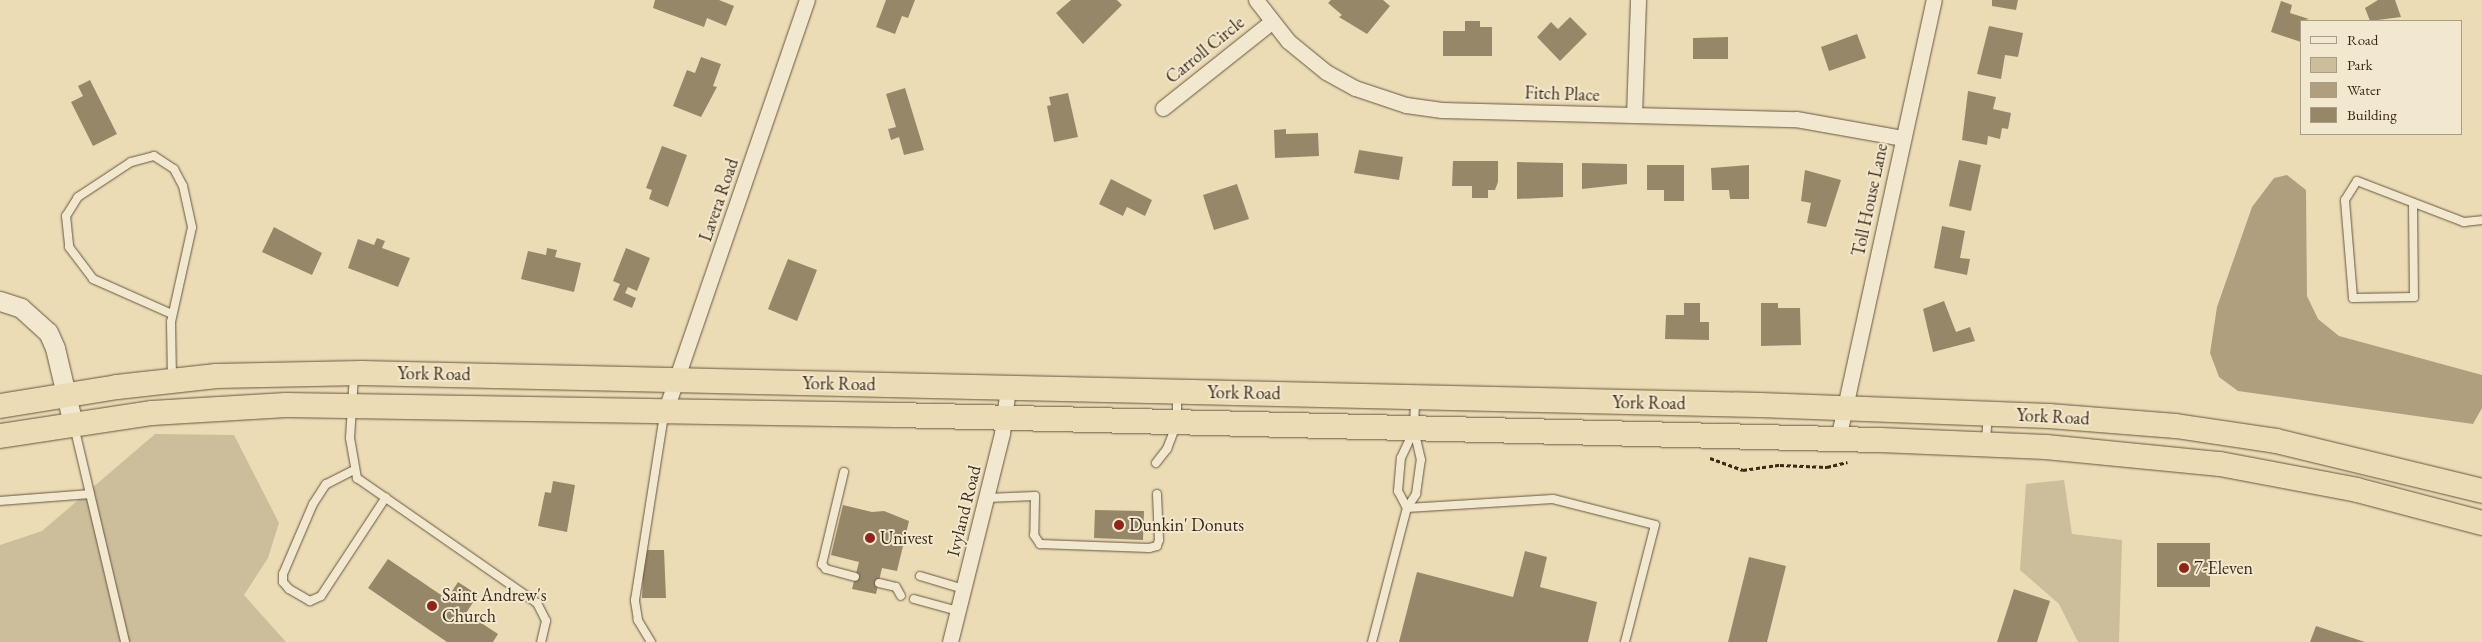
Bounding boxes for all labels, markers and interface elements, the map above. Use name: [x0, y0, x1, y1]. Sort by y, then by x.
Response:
street label: Carroll Circle: [1161, 12, 1249, 88]
legend: [2300, 20, 2462, 135]
text: Road: [2347, 30, 2378, 49]
text: Park: [2347, 55, 2373, 74]
text: Water: [2347, 80, 2381, 99]
street label: Fitch Place: [1524, 82, 1600, 106]
text: Building: [2347, 105, 2397, 124]
street label: Toll House Lane: [1848, 142, 1892, 258]
street label: Lavera Road: [695, 156, 743, 244]
street label: York Road: [397, 363, 471, 385]
street label: York Road: [802, 373, 876, 395]
street label: York Road: [1207, 382, 1281, 404]
street label: York Road: [1612, 392, 1686, 414]
street label: York Road: [2016, 404, 2090, 430]
street label: Ivyland Road: [942, 463, 986, 559]
place label: Dunkin' Donuts: [1129, 514, 1244, 536]
marker: Dunkin' Donuts: [1113, 519, 1125, 531]
place label: Univest: [880, 527, 933, 549]
marker: Univest: [864, 532, 876, 544]
place label: 7-Eleven: [2194, 557, 2253, 579]
marker: 7-Eleven: [2178, 562, 2190, 574]
place label: Saint Andrew's Church: [442, 585, 547, 628]
marker: Saint Andrew's Church: [426, 600, 438, 612]

